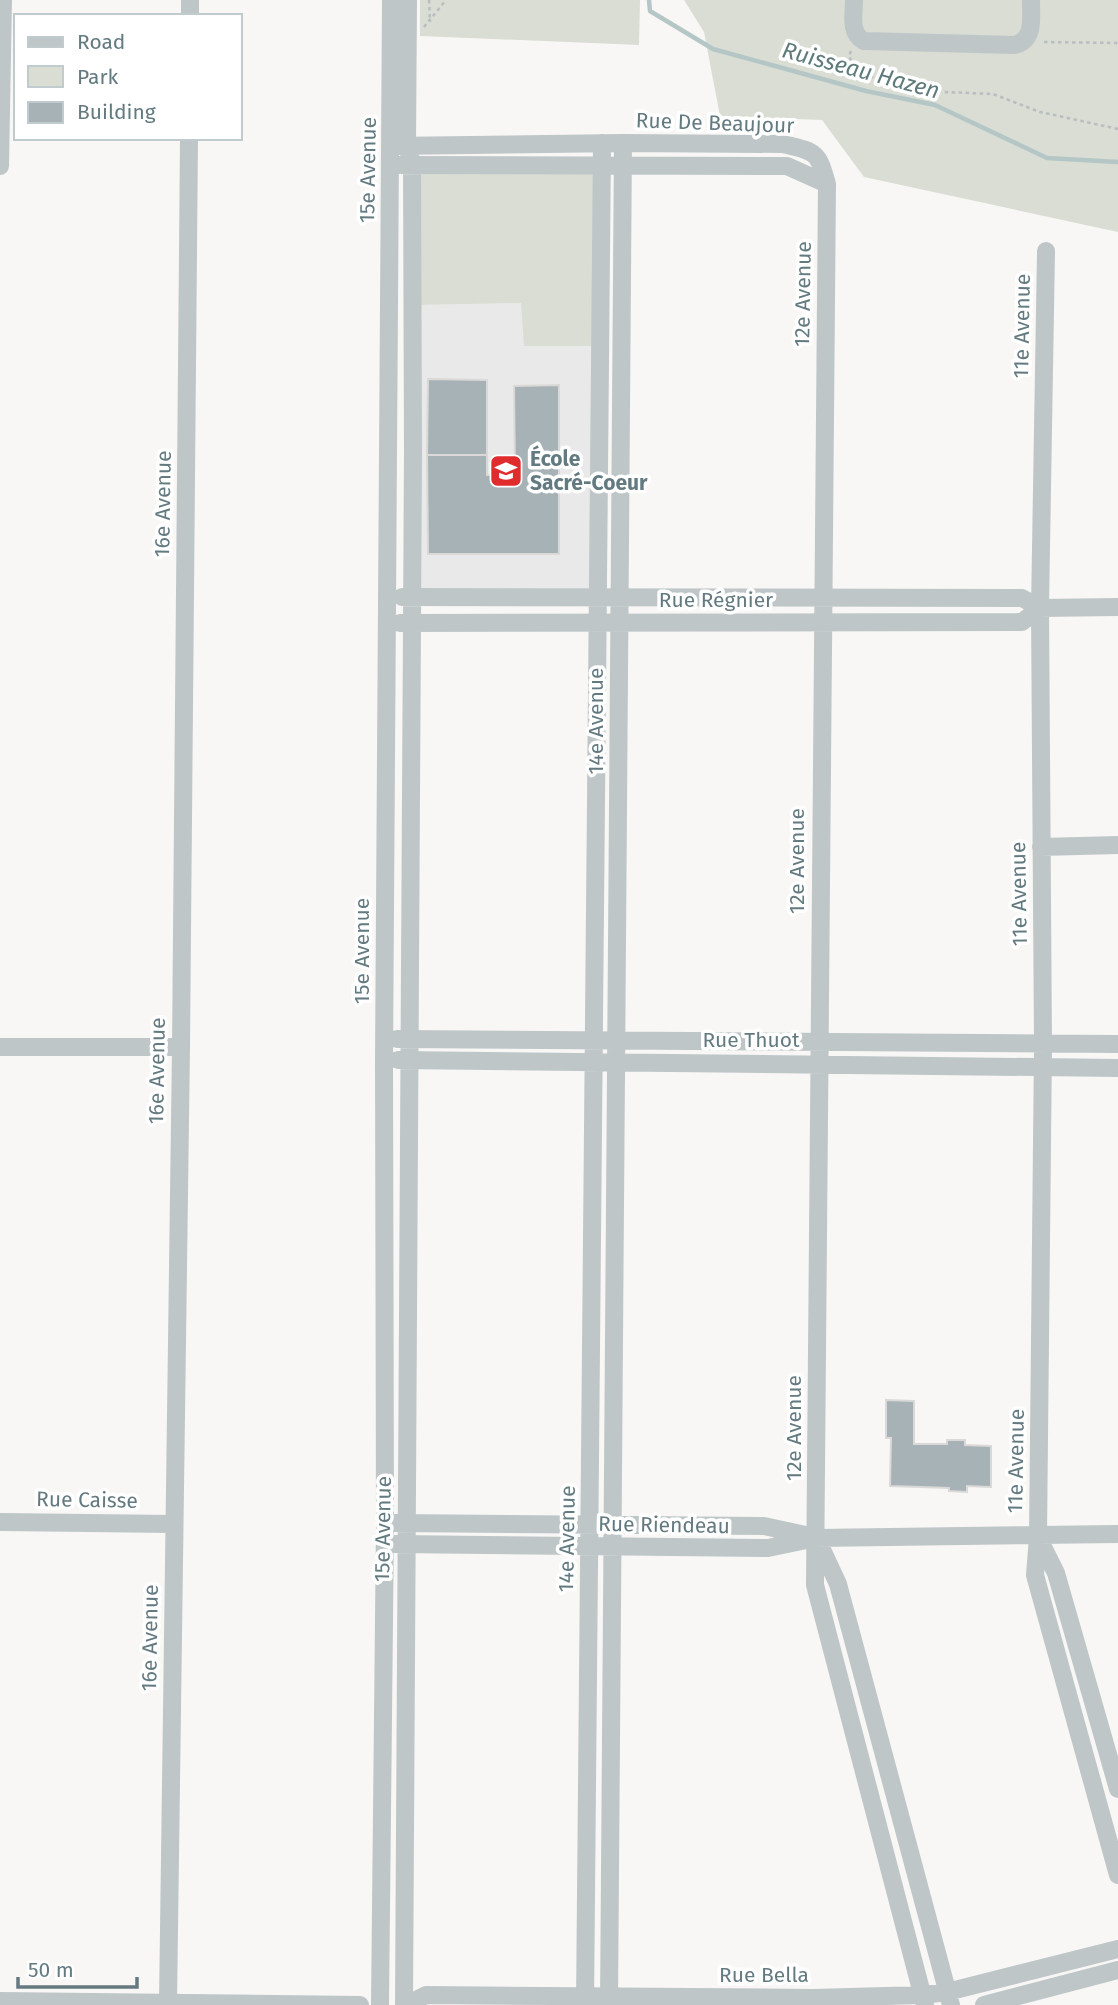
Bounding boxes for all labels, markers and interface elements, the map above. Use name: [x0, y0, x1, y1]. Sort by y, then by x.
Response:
legend: [14, 14, 242, 140]
text: Road: [77, 29, 125, 55]
water label: Ruisseau Hazen: [779, 36, 943, 104]
text: Park: [77, 64, 119, 90]
text: Building: [77, 99, 156, 125]
street label: Rue De Beaujour: [635, 107, 795, 139]
street label: 15e Avenue: [354, 117, 382, 223]
street label: 12e Avenue: [789, 241, 817, 347]
street label: 11e Avenue: [1008, 273, 1036, 379]
place label: École Sacré-Coeur: [530, 445, 648, 496]
street label: 16e Avenue: [149, 450, 177, 558]
school or university icon: École Sacré-Coeur: [487, 452, 525, 490]
street label: Rue Régnier: [659, 587, 773, 613]
street label: 14e Avenue: [583, 668, 609, 774]
street label: 12e Avenue: [784, 808, 810, 914]
street label: 11e Avenue: [1005, 841, 1033, 947]
street label: 15e Avenue: [349, 898, 375, 1004]
street label: 16e Avenue: [143, 1017, 171, 1125]
street label: Rue Thuot: [702, 1027, 800, 1053]
street label: 12e Avenue: [781, 1375, 807, 1481]
street label: 11e Avenue: [1002, 1408, 1030, 1514]
street label: 15e Avenue: [369, 1476, 397, 1582]
street label: 14e Avenue: [553, 1485, 581, 1593]
street label: Rue Caisse: [36, 1486, 138, 1514]
street label: Rue Riendeau: [598, 1511, 730, 1539]
street label: 16e Avenue: [136, 1584, 164, 1692]
scale bar: [18, 1946, 136, 1990]
text: 50 m: [28, 1957, 74, 1983]
street label: Rue Bella: [719, 1962, 809, 1988]

